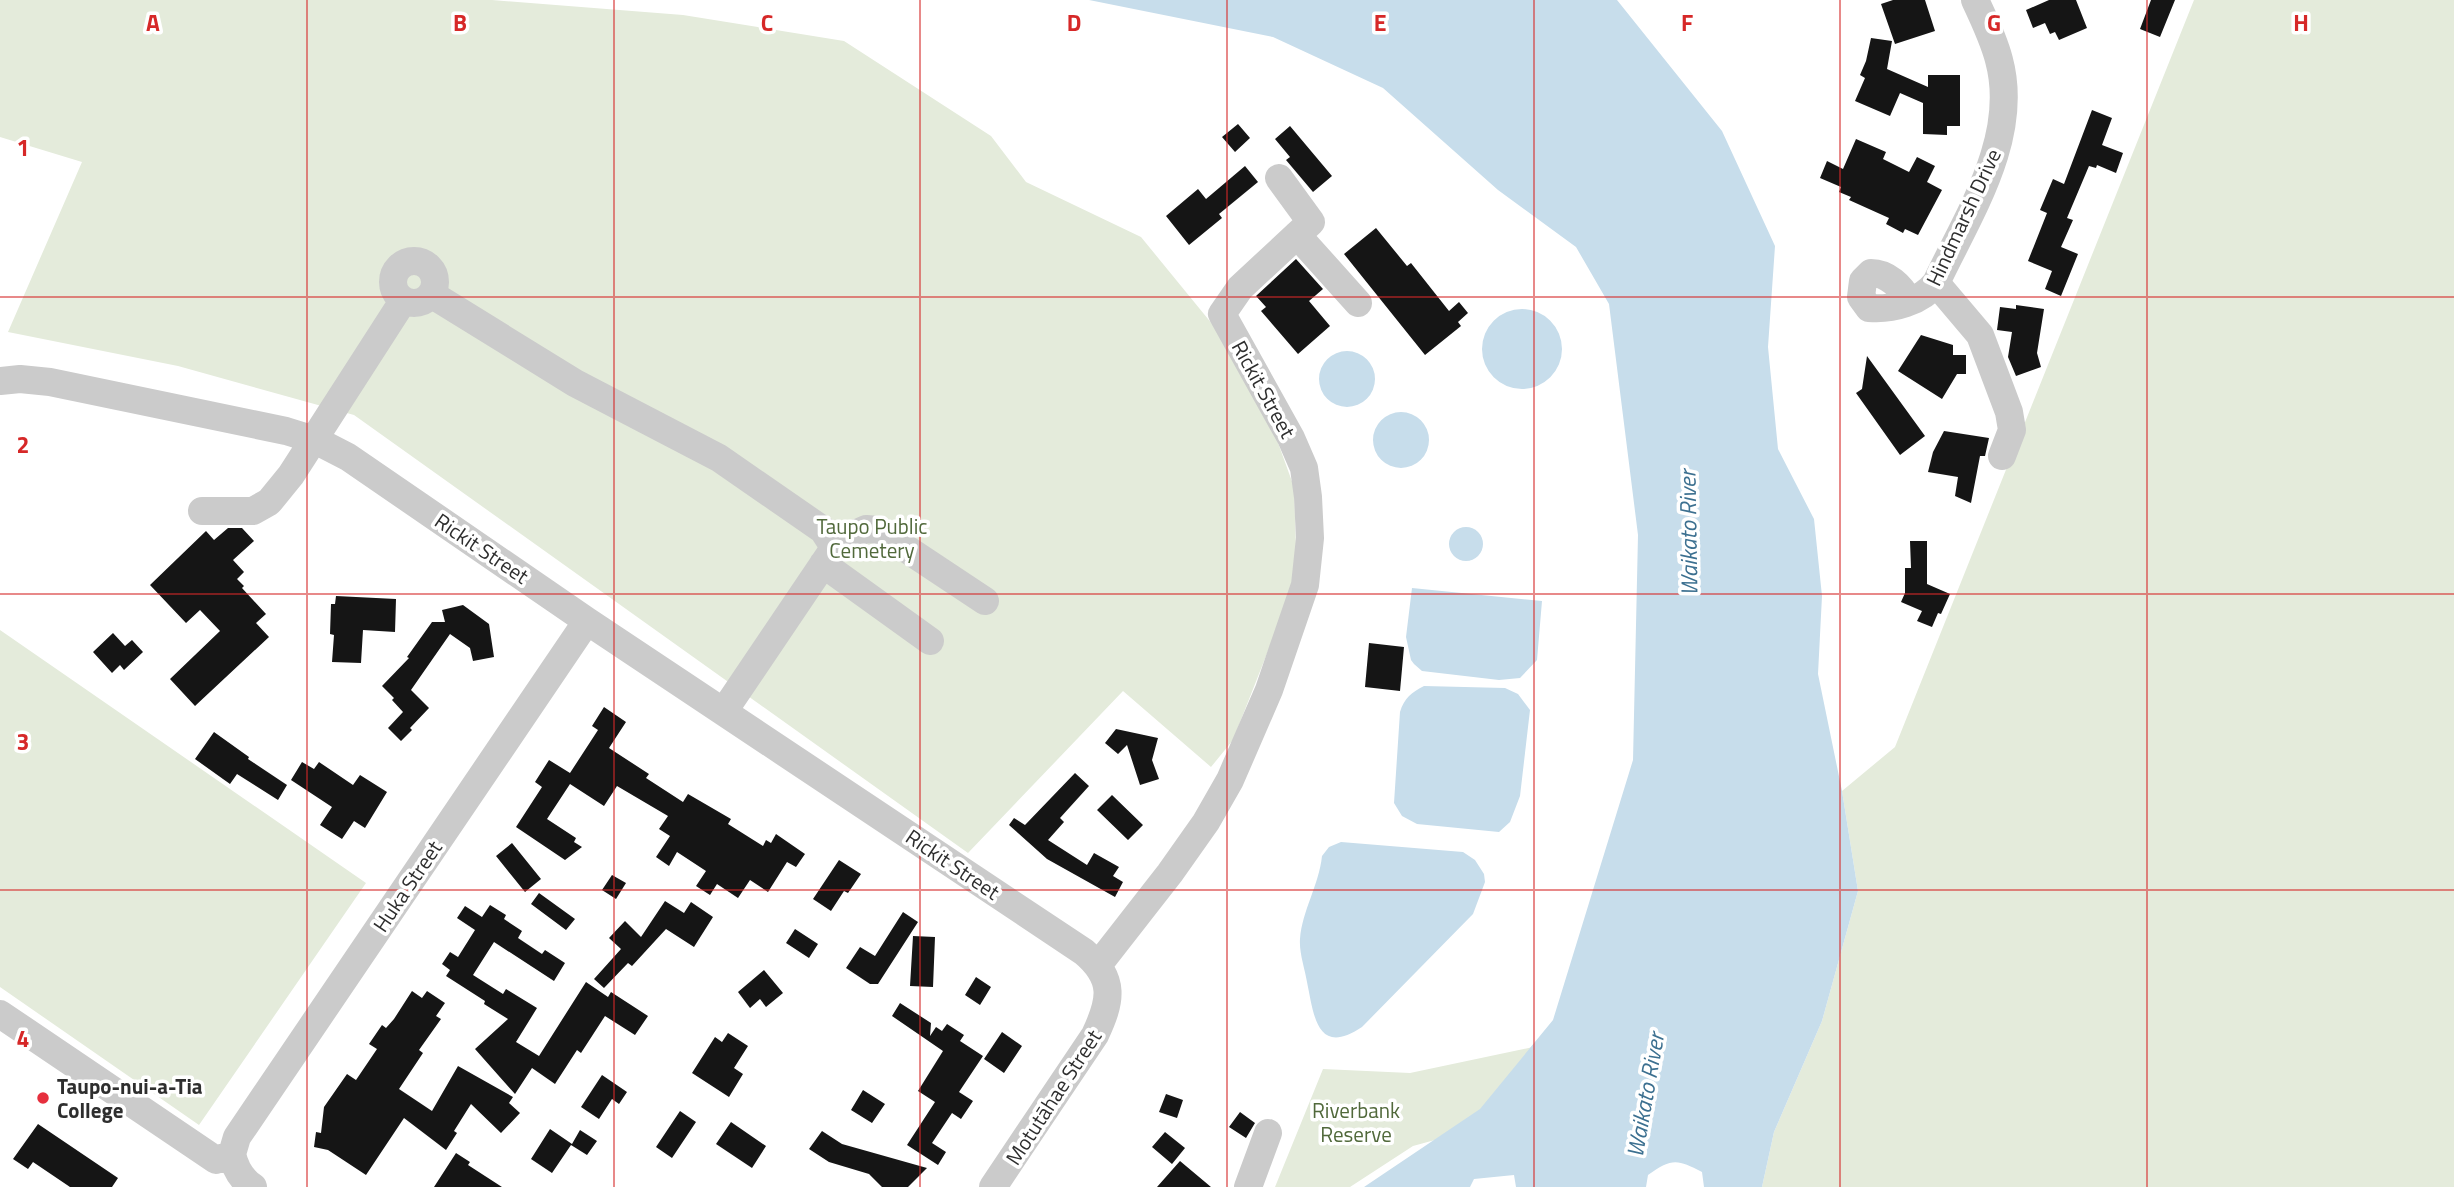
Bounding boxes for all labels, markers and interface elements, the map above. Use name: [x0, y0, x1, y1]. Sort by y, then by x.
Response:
text: A: [146, 5, 160, 40]
text: B: [453, 5, 467, 40]
text: C: [761, 5, 773, 40]
text: D: [1067, 5, 1081, 40]
text: E: [1374, 5, 1386, 40]
text: F: [1681, 5, 1693, 40]
text: G: [1987, 5, 2001, 40]
text: H: [2293, 5, 2309, 40]
text: 1: [17, 130, 29, 165]
street label: Hindmarsh Drive: [1917, 143, 2009, 291]
street label: Rickit Street: [1224, 334, 1304, 444]
text: 2: [17, 427, 29, 462]
water label: Waikato River: [1669, 467, 1707, 596]
street label: Rickit Street: [428, 505, 536, 592]
park label: Taupo Public Cemetery: [817, 510, 927, 566]
text: 3: [17, 724, 29, 759]
street label: Rickit Street: [899, 821, 1007, 908]
street label: Huka Street: [364, 833, 450, 938]
text: 4: [17, 1021, 29, 1056]
street label: Motutāhae Street: [997, 1022, 1109, 1171]
water label: Waikato River: [1617, 1027, 1674, 1160]
place label: Taupo-nui-a-Tia College: [57, 1070, 203, 1126]
marker: Taupo-nui-a-Tia College: [35, 1090, 51, 1106]
park label: Riverbank Reserve: [1312, 1094, 1400, 1150]

